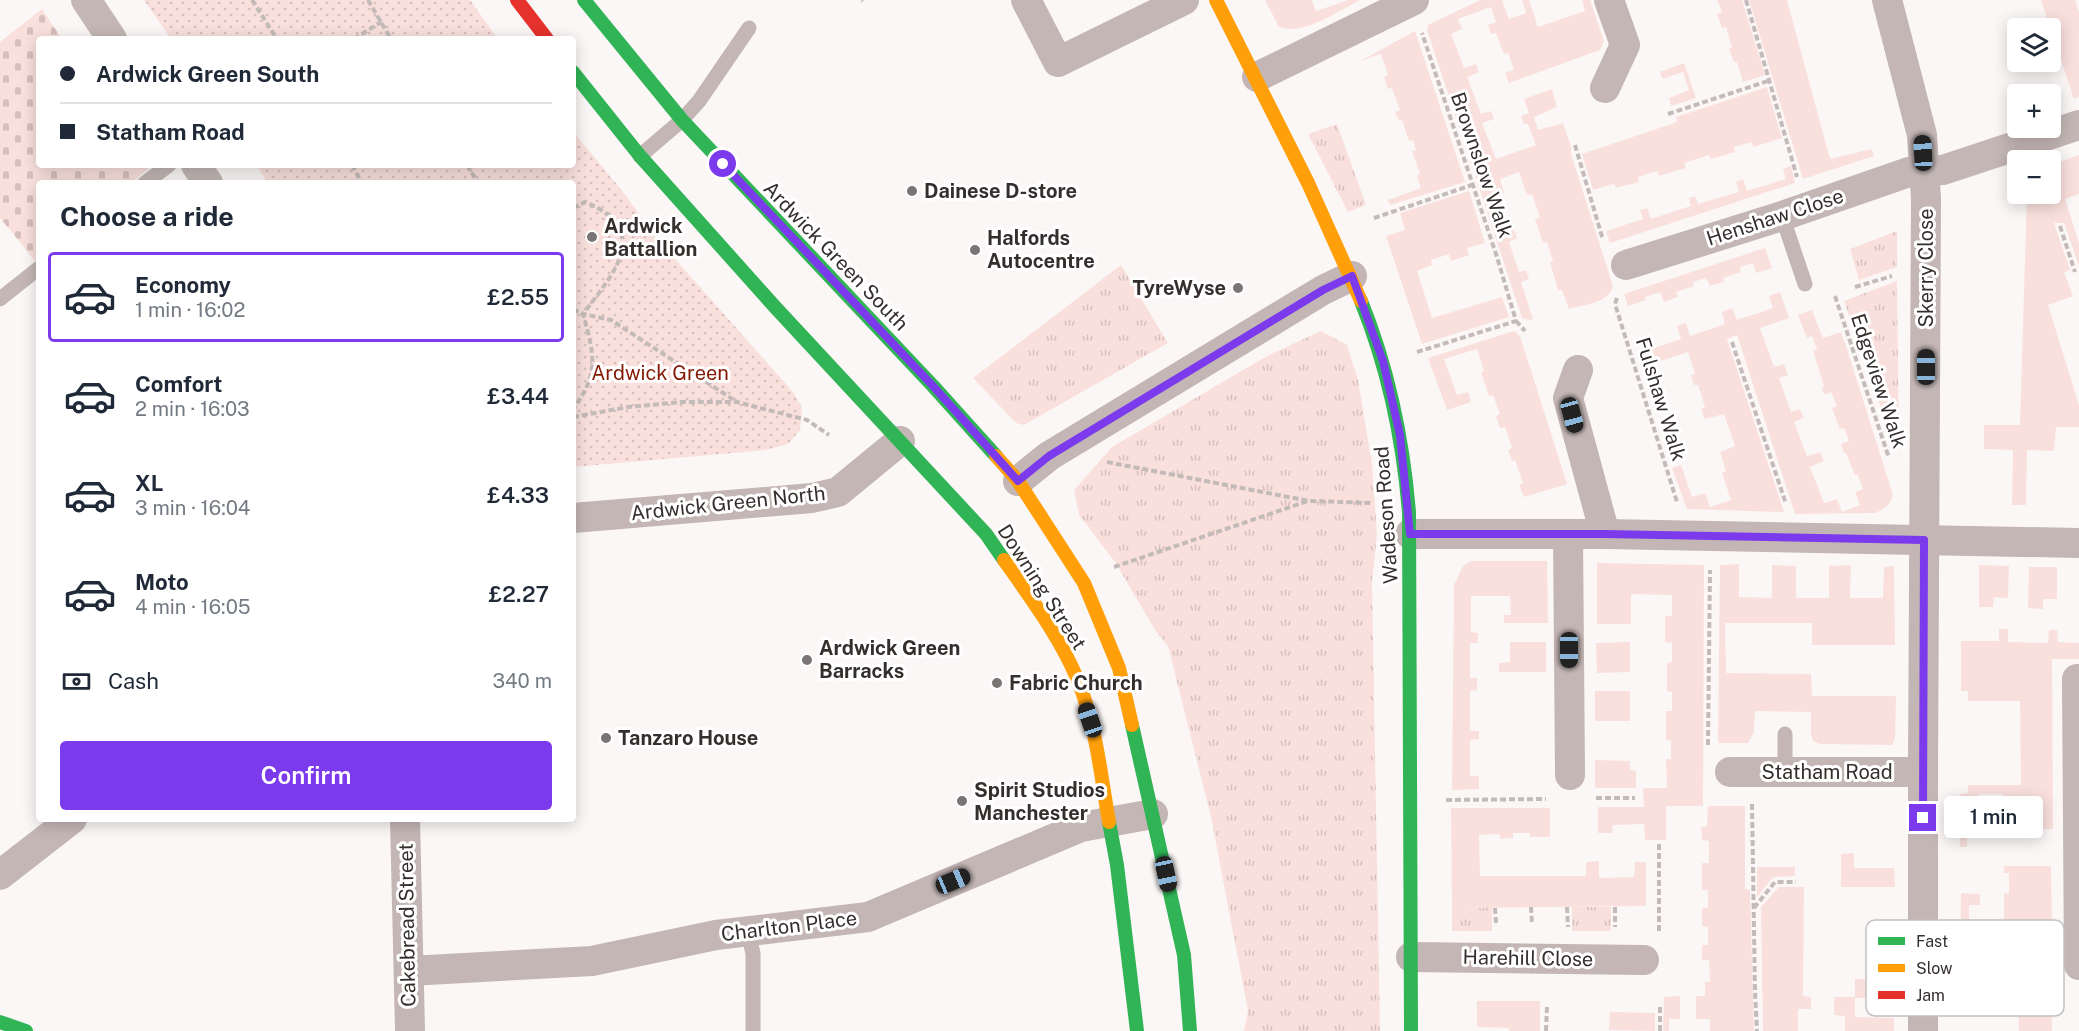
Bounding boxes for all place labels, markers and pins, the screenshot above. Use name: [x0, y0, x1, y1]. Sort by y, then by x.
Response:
place label: Dainese D-store: [924, 179, 1077, 203]
marker: Dainese D-store: [905, 184, 919, 198]
place label: Ardwick Battallion: [604, 214, 697, 261]
place label: Halfords Autocentre: [987, 226, 1095, 273]
marker: Ardwick Battallion: [585, 230, 599, 244]
marker: Halfords Autocentre: [968, 243, 982, 257]
place label: TyreWyse: [1132, 276, 1226, 300]
marker: TyreWyse: [1231, 281, 1245, 295]
place label: Ardwick Green Barracks: [819, 636, 960, 683]
marker: Ardwick Green Barracks: [800, 653, 814, 667]
place label: Fabric Church: [1009, 671, 1143, 695]
marker: Fabric Church: [990, 676, 1004, 690]
place label: Tanzaro House: [618, 726, 758, 750]
marker: Tanzaro House: [599, 731, 613, 745]
place label: Spirit Studios Manchester: [974, 778, 1105, 825]
marker: Spirit Studios Manchester: [955, 794, 969, 808]

